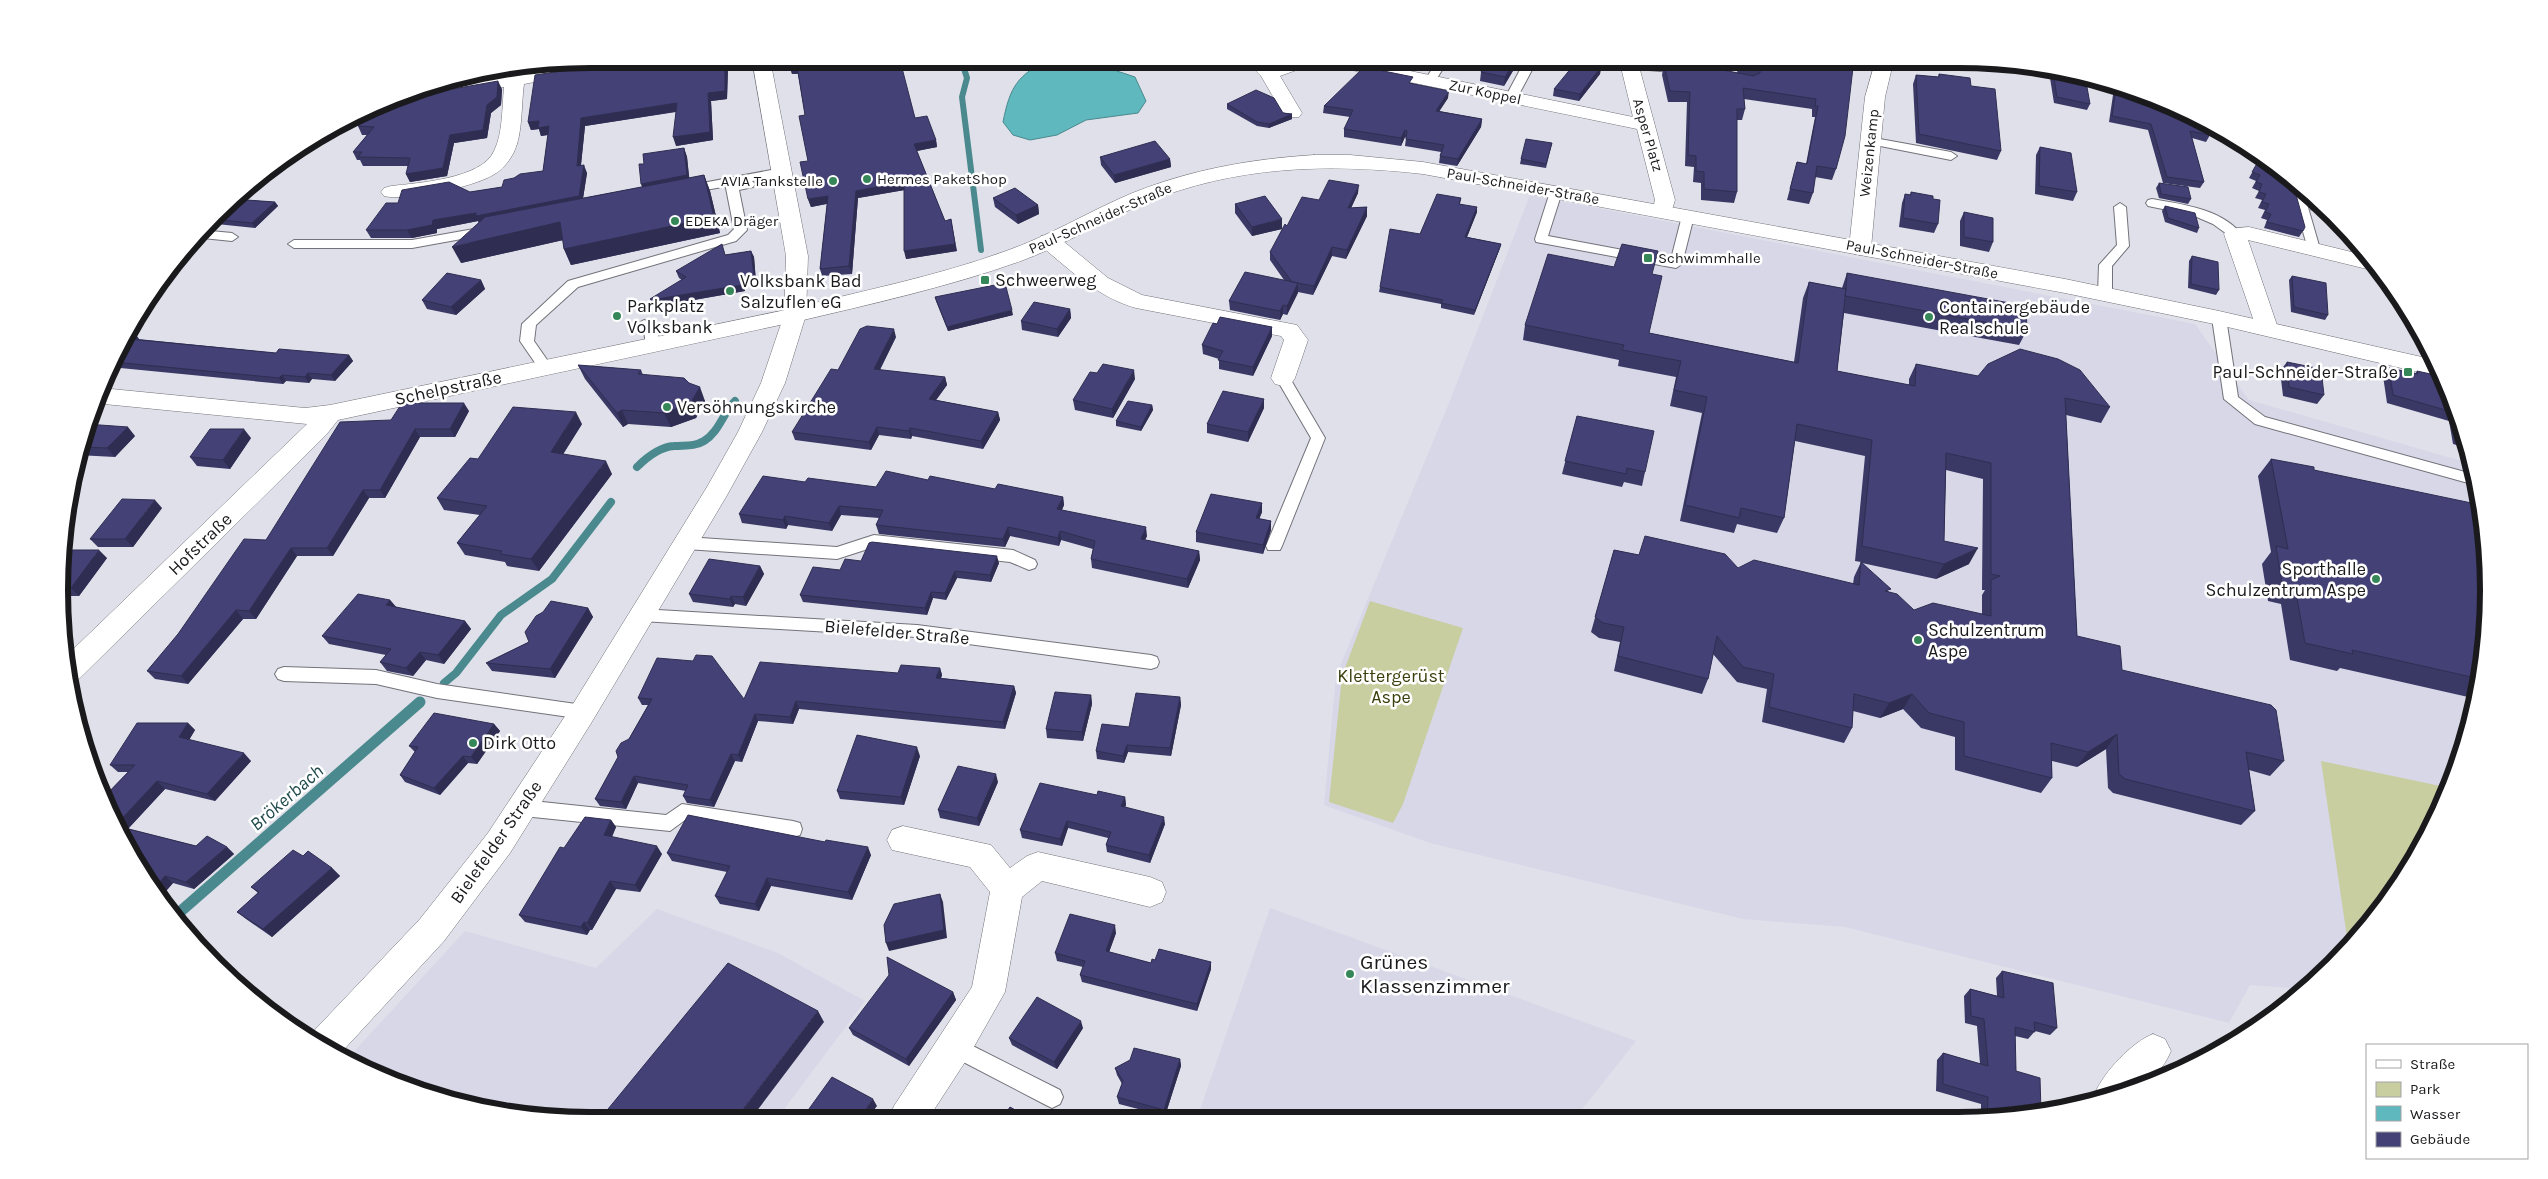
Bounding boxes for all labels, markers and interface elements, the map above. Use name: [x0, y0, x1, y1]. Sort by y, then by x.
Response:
street label: Zur Koppel: [1447, 76, 1523, 108]
street label: Asper Platz: [1629, 96, 1667, 174]
street label: Weizenkamp: [1855, 108, 1883, 198]
street label: Paul-Schneider-Straße: [1445, 164, 1601, 208]
place label: Hermes PaketShop: [877, 170, 1007, 188]
place label: AVIA Tankstelle: [721, 172, 823, 190]
marker: Hermes PaketShop: [861, 173, 873, 185]
marker: AVIA Tankstelle: [827, 175, 839, 187]
street label: Paul-Schneider-Straße: [1026, 178, 1174, 258]
place label: EDEKA Dräger: [685, 212, 779, 230]
marker: EDEKA Dräger: [669, 215, 681, 227]
street label: Paul-Schneider-Straße: [1844, 235, 2000, 283]
place label: Schwimmhalle: [1658, 249, 1761, 267]
marker: Schwimmhalle: [1642, 252, 1654, 264]
place label: Schweerweg: [995, 269, 1097, 291]
place label: Volksbank Bad Salzuflen eG: [740, 270, 862, 313]
marker: Schweerweg: [979, 274, 991, 286]
marker: Volksbank Bad Salzuflen eG: [724, 285, 736, 297]
place label: Parkplatz Volksbank: [627, 295, 713, 338]
place label: Containergebäude Realschule: [1939, 296, 2090, 339]
marker: Parkplatz Volksbank: [611, 310, 623, 322]
marker: Containergebäude Realschule: [1923, 311, 1935, 323]
place label: Paul-Schneider-Straße: [2212, 361, 2398, 383]
street label: Schelpstraße: [393, 366, 503, 410]
marker: Paul-Schneider-Straße: [2402, 366, 2414, 378]
place label: Versöhnungskirche: [677, 396, 836, 418]
marker: Versöhnungskirche: [661, 401, 673, 413]
street label: Hofstraße: [163, 508, 237, 580]
place label: Sporthalle Schulzentrum Aspe: [2206, 558, 2366, 601]
marker: Sporthalle Schulzentrum Aspe: [2370, 573, 2382, 585]
street label: Bielefelder Straße: [824, 615, 970, 649]
place label: Schulzentrum Aspe: [1928, 619, 2045, 662]
marker: Schulzentrum Aspe: [1912, 634, 1924, 646]
park label: Klettergerüst Aspe: [1337, 665, 1445, 708]
place label: Dirk Otto: [483, 732, 556, 754]
marker: Dirk Otto: [467, 737, 479, 749]
water label: Brökerbach: [245, 760, 328, 836]
street label: Bielefelder Straße: [445, 776, 547, 908]
place label: Grünes Klassenzimmer: [1360, 950, 1510, 998]
marker: Grünes Klassenzimmer: [1344, 968, 1356, 980]
legend: [2366, 1044, 2528, 1159]
text: Straße: [2410, 1055, 2455, 1073]
text: Park: [2410, 1080, 2440, 1098]
text: Wasser: [2410, 1105, 2461, 1123]
text: Gebäude: [2410, 1130, 2470, 1148]

